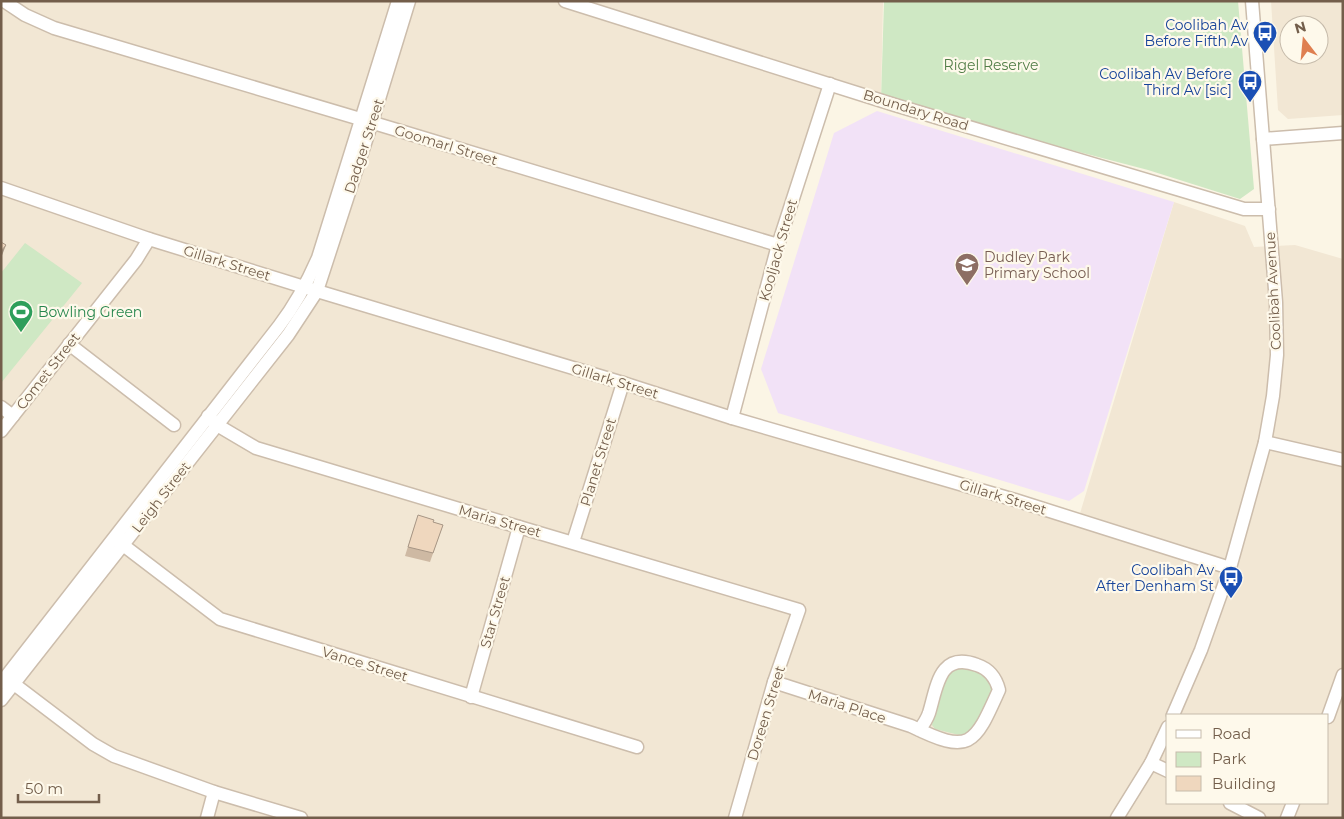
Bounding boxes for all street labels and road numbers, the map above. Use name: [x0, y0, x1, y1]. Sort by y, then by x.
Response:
street label: Boundary Road: [861, 85, 971, 135]
street label: Dadger Street: [340, 96, 388, 196]
street label: Goomarl Street: [392, 121, 500, 169]
street label: Kooljack Street: [755, 197, 801, 303]
street label: Coolibah Avenue: [1261, 231, 1285, 351]
street label: Gillark Street: [181, 241, 273, 285]
street label: Comet Street: [12, 328, 84, 413]
street label: Gillark Street: [569, 359, 661, 403]
street label: Planet Street: [576, 415, 620, 508]
street label: Leigh Street: [128, 458, 195, 536]
street label: Gillark Street: [957, 475, 1049, 519]
street label: Maria Street: [457, 501, 544, 541]
street label: Star Street: [476, 574, 514, 650]
street label: Vance Street: [320, 642, 410, 686]
street label: Doreen Street: [743, 663, 789, 763]
street label: Maria Place: [806, 685, 888, 727]

